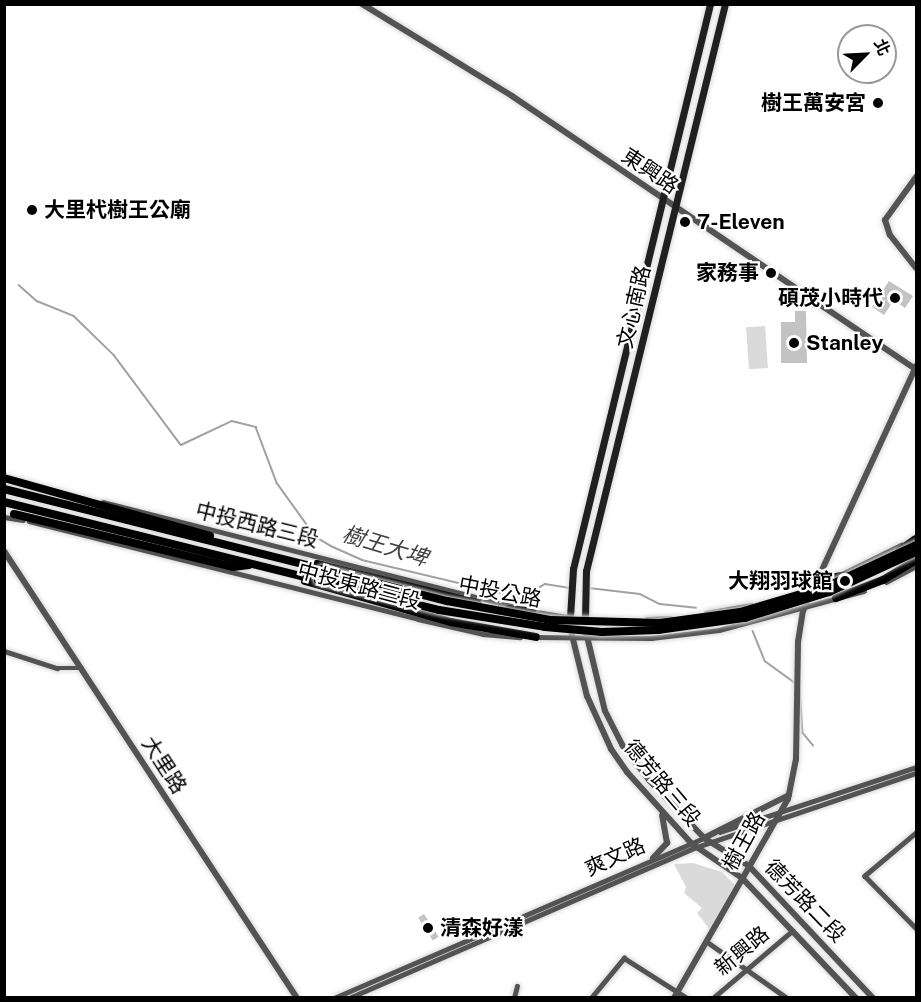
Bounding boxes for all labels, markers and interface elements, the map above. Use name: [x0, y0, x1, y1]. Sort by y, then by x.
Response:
north arrow: [837, 24, 897, 84]
text: 北: [870, 36, 894, 58]
place label: 樹王萬安宮: [761, 90, 866, 116]
marker: 樹王萬安宮: [871, 96, 885, 110]
street label: 東興路: [617, 143, 683, 199]
place label: 大里杙樹王公廟: [44, 197, 191, 223]
marker: 大里杙樹王公廟: [25, 203, 39, 217]
place label: 7-Eleven: [697, 209, 785, 235]
marker: 7-Eleven: [678, 215, 692, 229]
place label: 家務事: [696, 260, 759, 286]
street label: 文心南路: [612, 263, 656, 351]
marker: 家務事: [764, 266, 778, 280]
place label: 碩茂小時代: [778, 285, 883, 311]
marker: 碩茂小時代: [888, 291, 902, 305]
place label: Stanley: [806, 330, 883, 356]
marker: Stanley: [787, 336, 801, 350]
street label: 中投西路三段: [193, 498, 321, 552]
water label: 樹王大埤: [339, 521, 431, 571]
street label: 中投東路三段: [295, 558, 423, 614]
place label: 大翔羽球館: [728, 568, 833, 594]
street label: 中投公路: [456, 572, 544, 612]
marker: 大翔羽球館: [838, 574, 852, 588]
street label: 大里路: [136, 732, 192, 798]
street label: 德芳路三段: [619, 735, 705, 831]
street label: 樹王路: [718, 807, 770, 875]
street label: 爽文路: [581, 833, 649, 881]
street label: 德芳路二段: [759, 854, 851, 948]
place label: 清森好漾: [440, 915, 524, 941]
marker: 清森好漾: [421, 921, 435, 935]
street label: 新興路: [710, 921, 774, 981]

